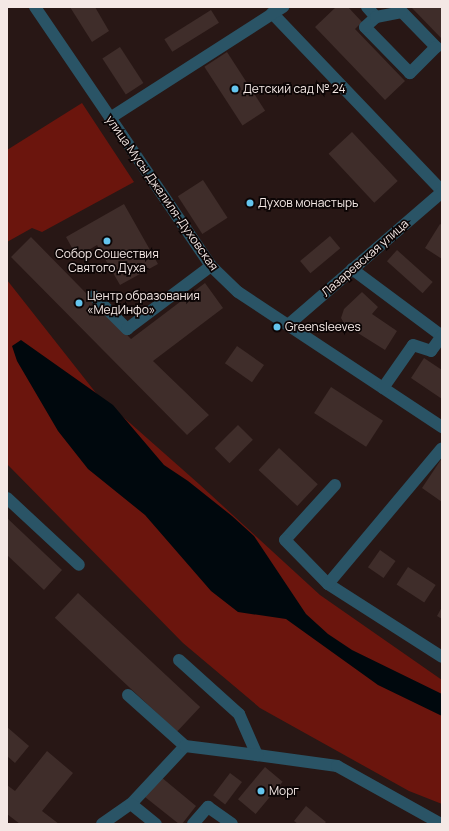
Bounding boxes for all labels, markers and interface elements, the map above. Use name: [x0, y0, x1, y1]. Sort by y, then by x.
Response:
place label: Детский сад № 24: [243, 82, 346, 96]
marker: Детский сад № 24: [230, 84, 240, 94]
street label: улица Мусы Джалиля-Духовская: [103, 113, 221, 273]
place label: Духов монастырь: [258, 196, 358, 210]
marker: Духов монастырь: [245, 198, 255, 208]
street label: Лазаревская улица: [319, 216, 411, 300]
marker: Собор Сошествия Святого Духа: [102, 236, 112, 246]
place label: Собор Сошествия Святого Духа: [55, 247, 159, 275]
place label: Центр образования «МедИнфо»: [87, 289, 200, 317]
marker: Центр образования «МедИнфо»: [74, 298, 84, 308]
place label: Greensleeves: [285, 320, 361, 334]
marker: Greensleeves: [272, 322, 282, 332]
place label: Морг: [269, 784, 299, 798]
marker: Морг: [256, 786, 266, 796]

